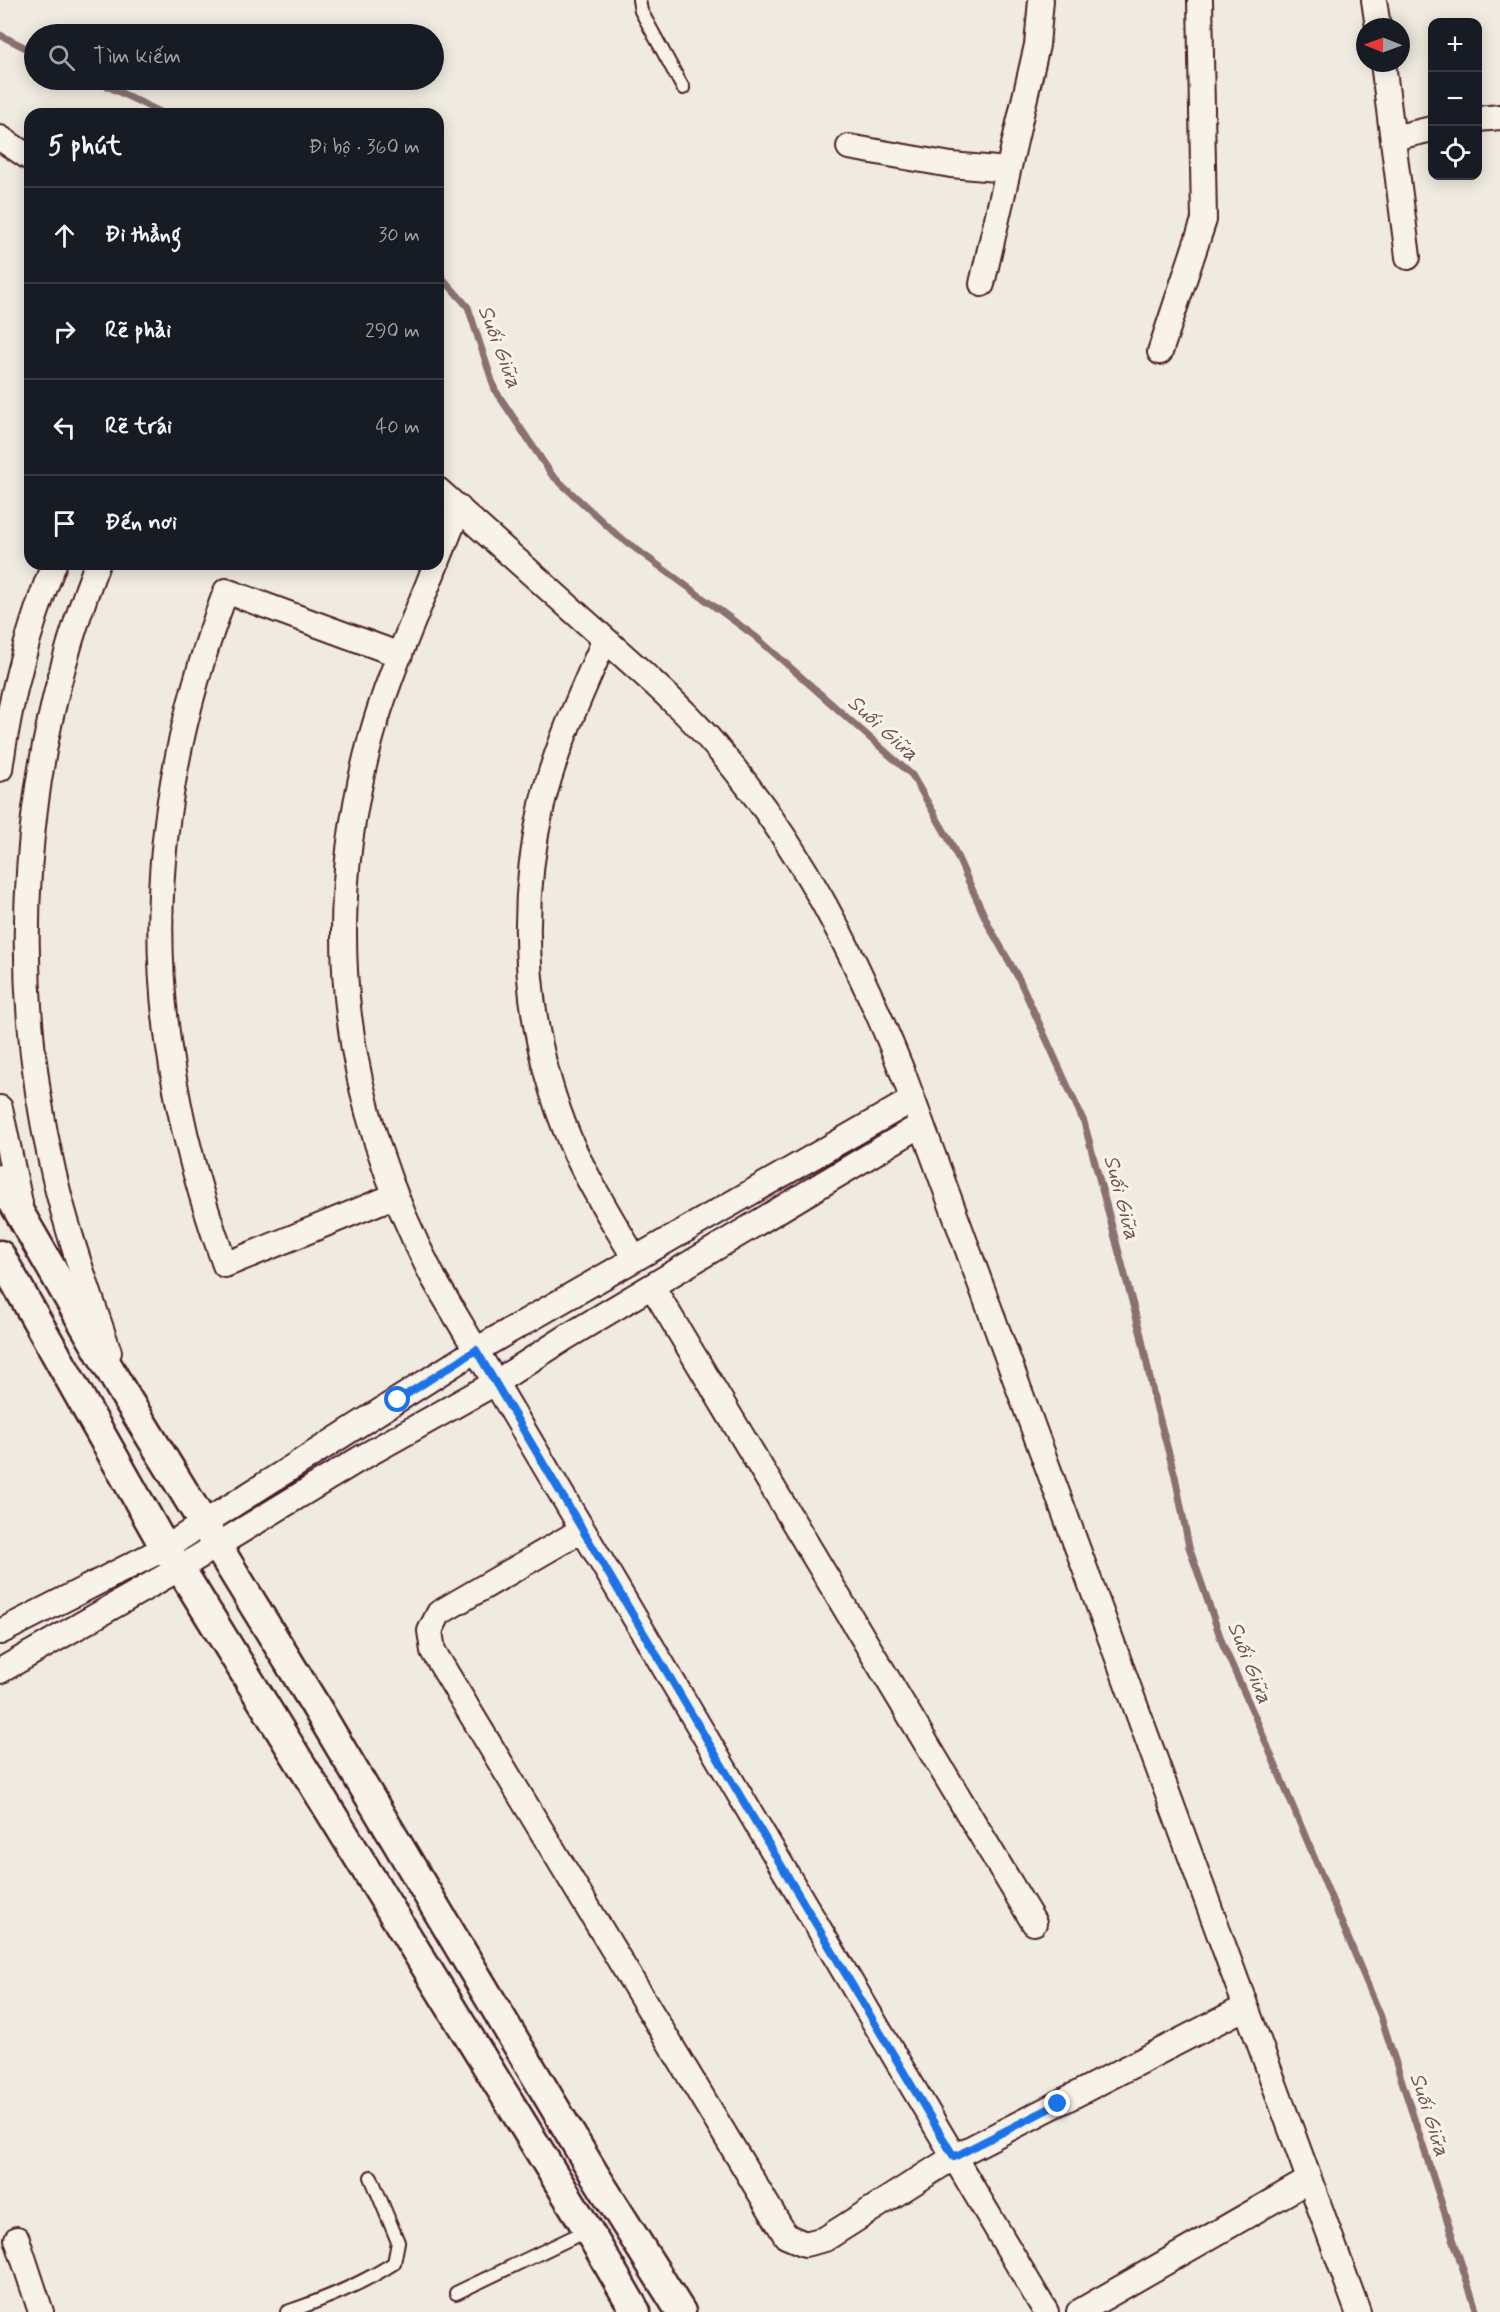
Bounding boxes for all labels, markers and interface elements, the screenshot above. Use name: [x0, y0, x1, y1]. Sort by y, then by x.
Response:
north arrow: [1356, 18, 1410, 72]
map controls: [1428, 18, 1482, 180]
button: +: [1428, 18, 1482, 72]
search box: [24, 24, 444, 90]
icon: search: [45, 41, 78, 74]
text: Tìm kiếm: [93, 43, 181, 71]
button: −: [1428, 72, 1482, 126]
button: locate: [1428, 126, 1482, 180]
text: 5 phút: [48, 130, 122, 164]
text: Đi bộ · 360 m: [308, 134, 420, 161]
icon: ahead: [48, 219, 81, 252]
text: Đi thẳng: [105, 221, 181, 249]
text: 30 m: [378, 222, 420, 249]
water label: Suối Giữa: [471, 301, 528, 392]
icon: right: [48, 315, 81, 348]
text: Rẽ phải: [105, 317, 171, 345]
text: 290 m: [365, 318, 420, 345]
icon: left: [48, 411, 81, 444]
text: Rẽ trái: [105, 413, 172, 441]
text: 40 m: [376, 414, 420, 441]
icon: arrive: [48, 507, 81, 540]
text: Đến nơi: [105, 509, 177, 537]
water label: Suối Giữa: [841, 689, 924, 768]
water label: Suối Giữa: [1096, 1152, 1146, 1243]
route start: [384, 1386, 410, 1412]
water label: Suối Giữa: [1220, 1617, 1278, 1708]
water label: Suối Giữa: [1402, 2069, 1456, 2160]
route end: [1044, 2090, 1070, 2116]

